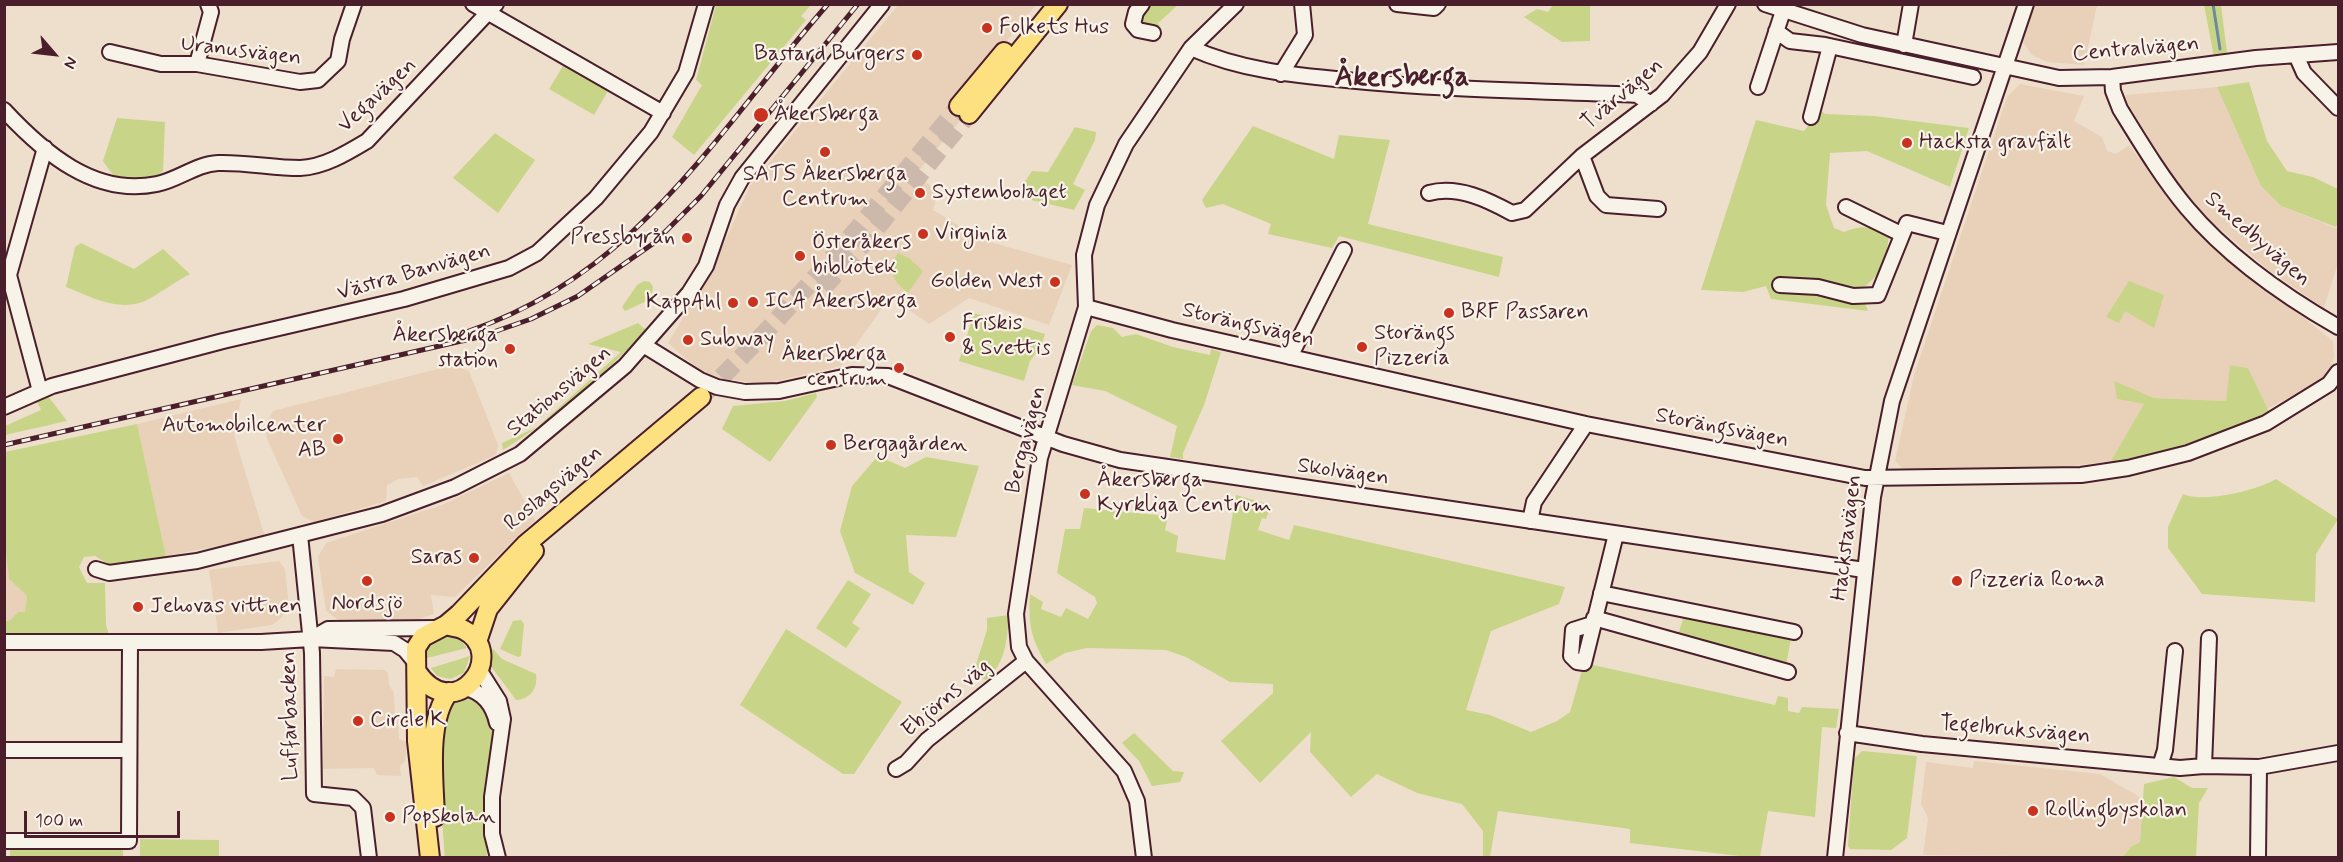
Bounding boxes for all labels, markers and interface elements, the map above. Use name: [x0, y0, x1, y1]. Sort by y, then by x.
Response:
place label: Folkets Hus: [999, 15, 1109, 41]
marker: Folkets Hus: [980, 21, 994, 35]
north arrow: [24, 24, 84, 84]
street label: Centralvägen: [2072, 31, 2200, 69]
street label: Uranusvägen: [179, 32, 303, 72]
place label: Bastard Burgers: [754, 42, 905, 68]
marker: Bastard Burgers: [910, 48, 924, 62]
text: N: [59, 53, 82, 72]
street label: Vegavägen: [333, 53, 423, 139]
street label: Tvärvägen: [1577, 53, 1669, 137]
district label: Åkersberga: [1335, 62, 1469, 96]
place label: Åkersberga: [774, 102, 880, 128]
marker: Åkersberga: [752, 106, 770, 124]
place label: Hacksta gravfält: [1919, 130, 2071, 156]
marker: Hacksta gravfält: [1900, 136, 1914, 150]
marker: SATS Åkersberga Centrum: [818, 145, 832, 159]
place label: SATS Åkersberga Centrum: [743, 162, 907, 214]
place label: Systembolaget: [932, 180, 1067, 206]
marker: Systembolaget: [913, 186, 927, 200]
street label: Smedbyvägen: [2199, 187, 2315, 293]
place label: Virginia: [935, 221, 1008, 247]
place label: Pressbyrån: [570, 225, 675, 251]
marker: Virginia: [916, 227, 930, 241]
place label: Österåkers bibliotek: [812, 230, 911, 282]
marker: Pressbyrån: [680, 231, 694, 245]
street label: Västra Banvägen: [334, 239, 494, 307]
marker: Österåkers bibliotek: [793, 249, 807, 263]
place label: Golden West: [930, 269, 1043, 295]
marker: Golden West: [1048, 275, 1062, 289]
place label: ICA Åkersberga: [765, 289, 918, 315]
place label: KappAhl: [646, 290, 721, 316]
marker: ICA Åkersberga: [746, 295, 760, 309]
marker: KappAhl: [726, 296, 740, 310]
street label: Storängsvägen: [1179, 298, 1317, 354]
place label: BRF Passaren: [1461, 300, 1589, 326]
marker: BRF Passaren: [1442, 306, 1456, 320]
place label: Friskis & Svettis: [962, 311, 1051, 362]
place label: Storängs Pizzeria: [1374, 321, 1455, 372]
place label: Åkersberga station: [392, 323, 498, 374]
place label: Subway: [700, 327, 774, 353]
marker: Friskis & Svettis: [943, 330, 957, 344]
marker: Subway: [681, 333, 695, 347]
marker: Storängs Pizzeria: [1355, 340, 1369, 354]
street label: Stationsvägen: [502, 341, 618, 443]
marker: Åkersberga station: [503, 342, 517, 356]
place label: Åkersberga centrum: [781, 342, 887, 394]
marker: Åkersberga centrum: [892, 361, 906, 375]
street label: Bergavägen: [1001, 384, 1053, 496]
street label: Storängsvägen: [1653, 403, 1791, 455]
place label: Automobilcenter AB: [162, 413, 326, 464]
marker: Automobilcenter AB: [331, 432, 345, 446]
place label: Bergagården: [843, 432, 967, 458]
marker: Bergagården: [824, 438, 838, 452]
street label: Roslagsvägen: [500, 440, 608, 538]
street label: Skolvägen: [1296, 454, 1390, 492]
place label: Åkersberga Kyrkliga Centrum: [1097, 468, 1271, 520]
street label: Hackstavägen: [1827, 473, 1869, 603]
marker: Åkersberga Kyrkliga Centrum: [1078, 487, 1092, 501]
place label: Saras: [411, 545, 462, 571]
marker: Saras: [467, 551, 481, 565]
place label: Pizzeria Roma: [1969, 568, 2105, 594]
marker: Nordsjö: [360, 574, 374, 588]
marker: Pizzeria Roma: [1950, 574, 1964, 588]
place label: Nordsjö: [331, 591, 403, 617]
place label: Jehovas vittnen: [150, 594, 302, 620]
marker: Jehovas vittnen: [131, 600, 145, 614]
street label: Luffarbacken: [277, 651, 305, 781]
street label: Ebjörns väg: [897, 654, 997, 744]
place label: Circle K: [370, 708, 446, 734]
street label: Tegelbruksvägen: [1939, 711, 2091, 751]
marker: Circle K: [351, 714, 365, 728]
place label: Rollingbyskolan: [2045, 798, 2187, 824]
scale bar: [27, 799, 183, 837]
place label: Popskolan: [402, 804, 495, 830]
marker: Rollingbyskolan: [2026, 804, 2040, 818]
text: 100 m: [35, 809, 83, 833]
marker: Popskolan: [383, 810, 397, 824]

